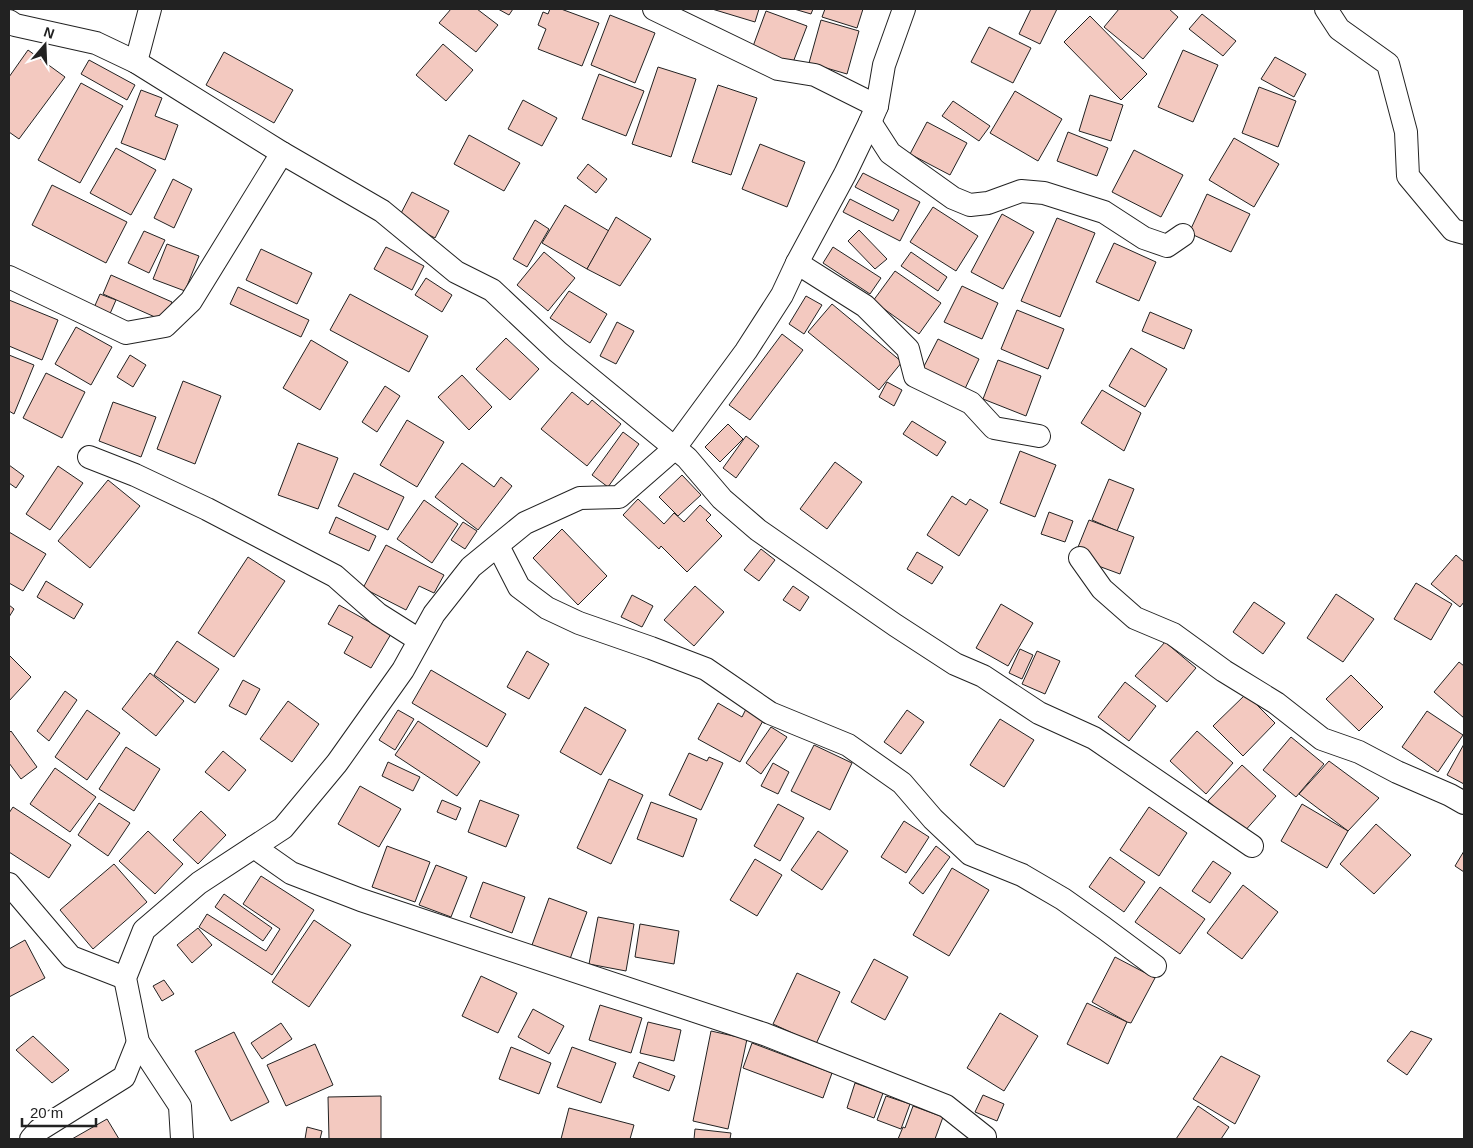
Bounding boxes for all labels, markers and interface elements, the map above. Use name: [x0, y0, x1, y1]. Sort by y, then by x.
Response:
north arrow: [20, 20, 70, 70]
text: N: [42, 23, 57, 42]
scale bar: [22, 1096, 96, 1128]
text: 20 m: [30, 1104, 63, 1121]

